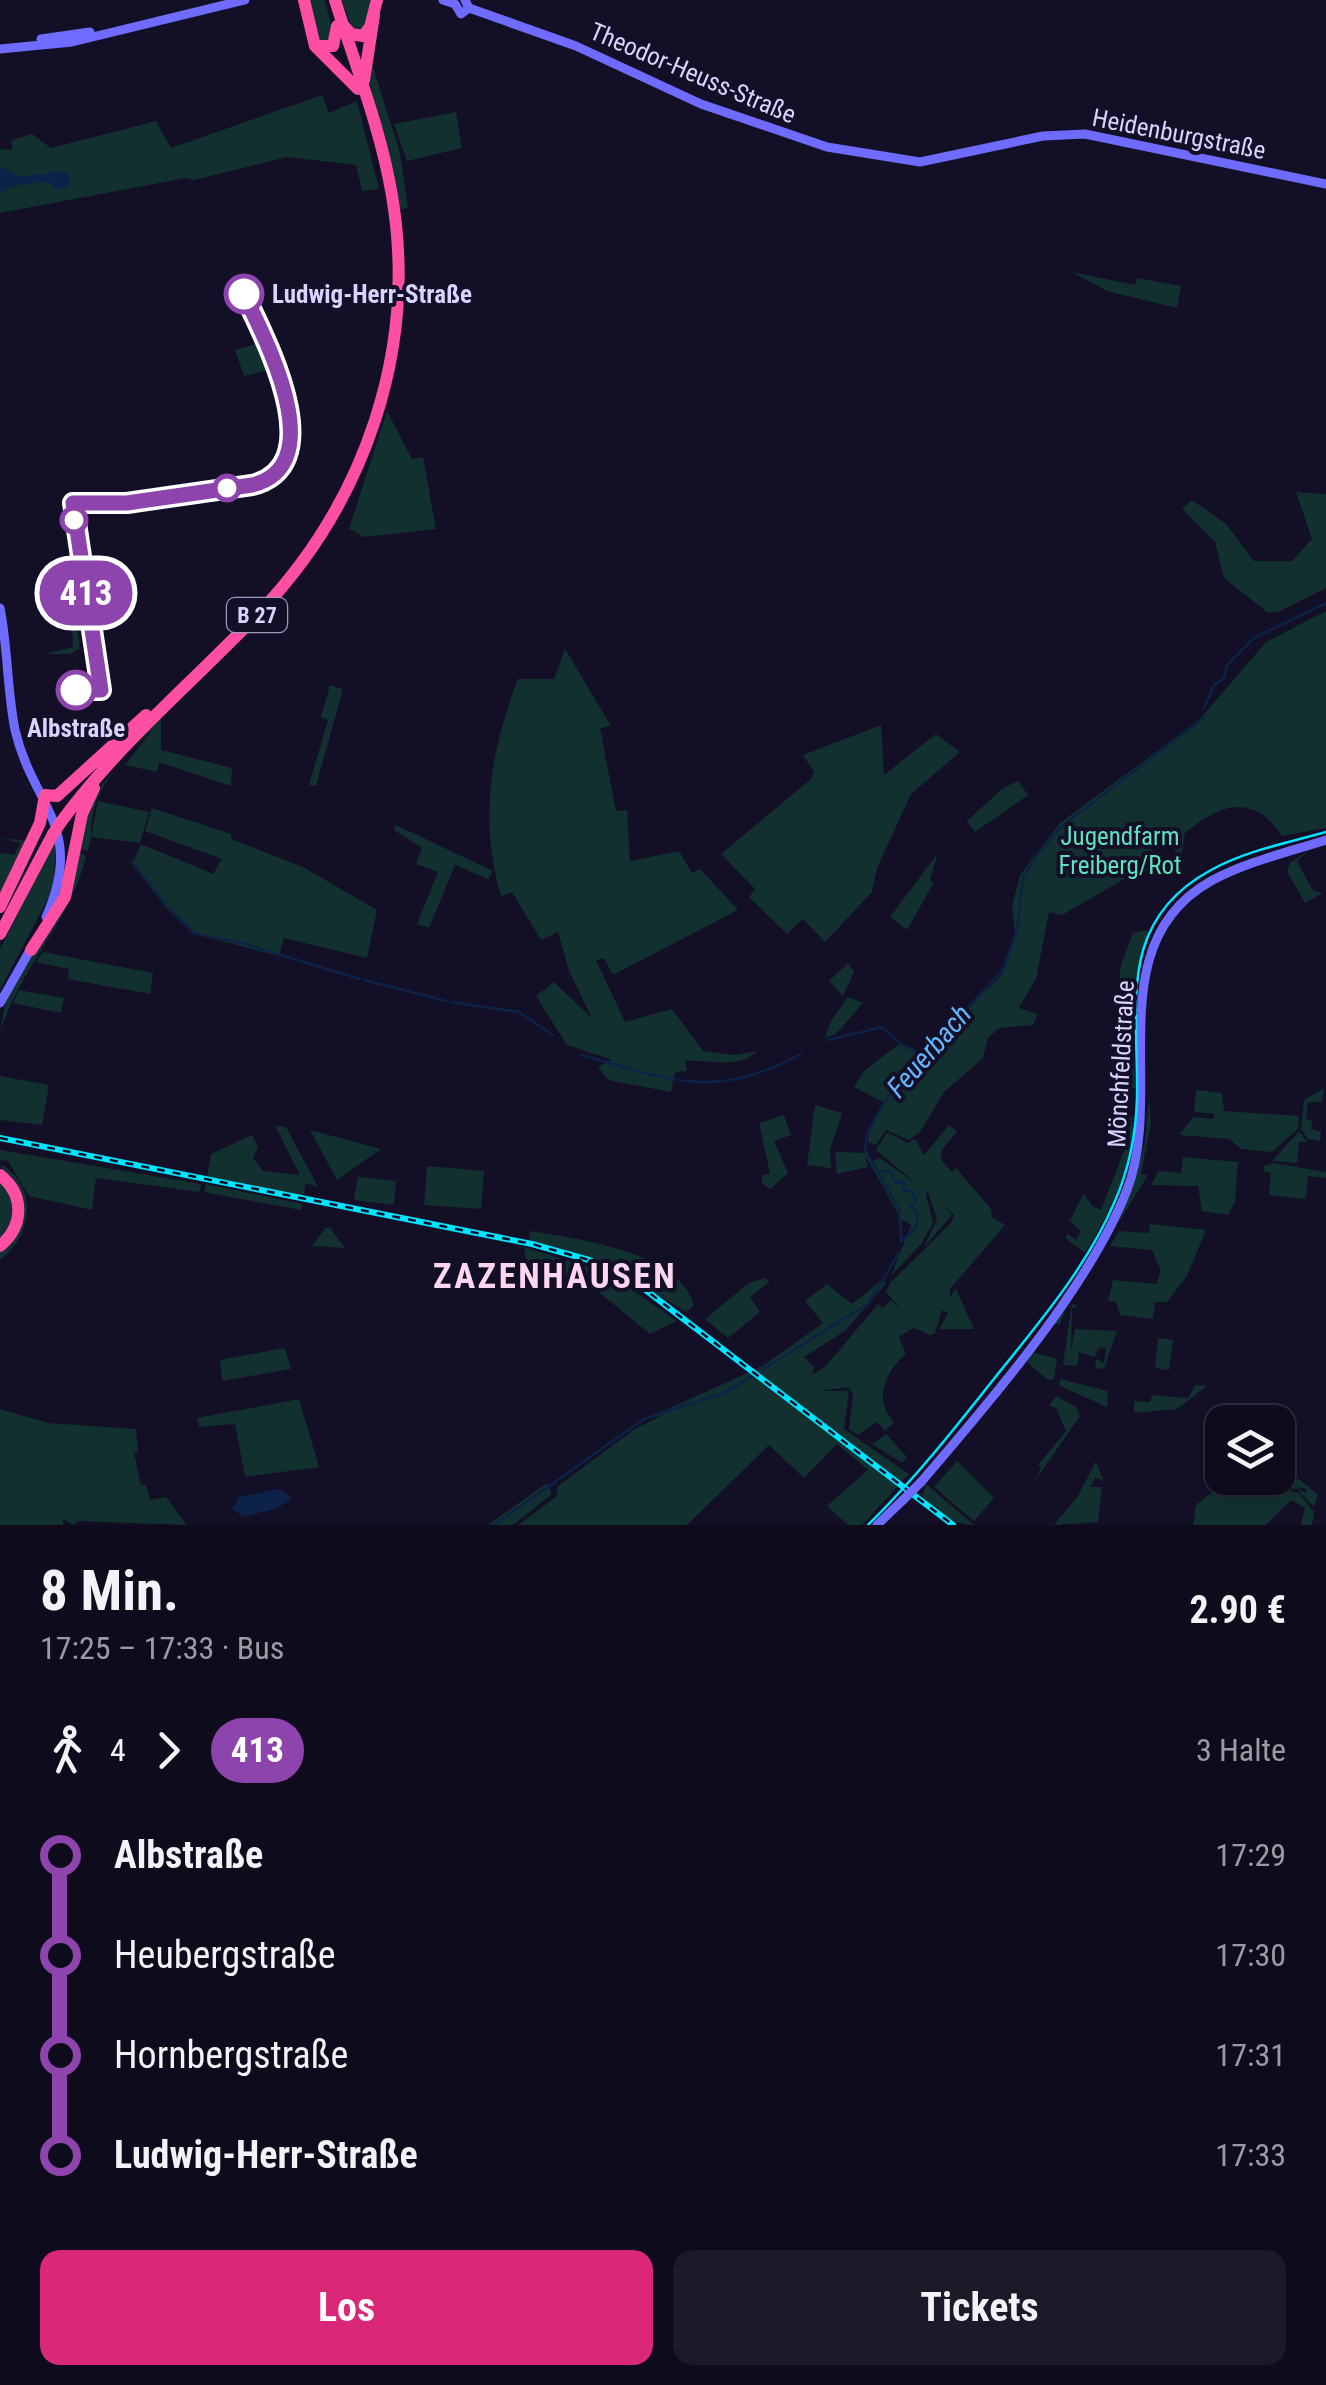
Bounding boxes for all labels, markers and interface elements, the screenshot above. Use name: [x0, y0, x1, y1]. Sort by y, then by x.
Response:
street label: Theodor-Heuss-Straße: [586, 17, 800, 129]
street label: Heidenburgstraße: [1090, 103, 1268, 165]
marker: Ludwig-Herr-Straße: [225, 275, 263, 313]
place label: Ludwig-Herr-Straße: [272, 280, 472, 309]
unlabelled marker: [214, 475, 240, 501]
unlabelled marker: [61, 507, 87, 533]
line badge: 413: [28, 560, 144, 626]
text: 413: [59, 573, 113, 614]
road number: B 27: [227, 598, 287, 632]
marker: Albstraße: [57, 671, 95, 709]
place label: Albstraße: [27, 714, 125, 743]
park label: Jugendfarm Freiberg/Rot: [1059, 822, 1181, 880]
street label: Mönchfeldstraße: [1102, 980, 1140, 1148]
water label: Feuerbach: [880, 998, 978, 1104]
district label: ZAZENHAUSEN: [433, 1256, 677, 1297]
map controls: [1205, 1405, 1295, 1495]
button: layers: [1205, 1405, 1295, 1495]
text: 8 Min.: [40, 1559, 179, 1623]
text: 2.90 €: [1189, 1588, 1286, 1632]
text: 17:25 – 17:33 · Bus: [40, 1629, 284, 1667]
icon: walk: [40, 1723, 95, 1778]
icon: forward: [141, 1723, 196, 1778]
text: 413: [231, 1730, 284, 1771]
text: 4: [110, 1731, 126, 1769]
text: 3 Halte: [1196, 1731, 1286, 1769]
text: Albstraße: [114, 1833, 263, 1877]
text: 17:29: [1215, 1836, 1286, 1874]
text: Heubergstraße: [114, 1933, 336, 1977]
text: 17:30: [1215, 1936, 1286, 1974]
text: Hornbergstraße: [114, 2033, 348, 2077]
text: 17:31: [1215, 2036, 1286, 2074]
text: Ludwig-Herr-Straße: [114, 2133, 418, 2177]
text: 17:33: [1215, 2136, 1286, 2174]
button: Los: [40, 2250, 653, 2365]
button: Tickets: [673, 2250, 1286, 2365]

